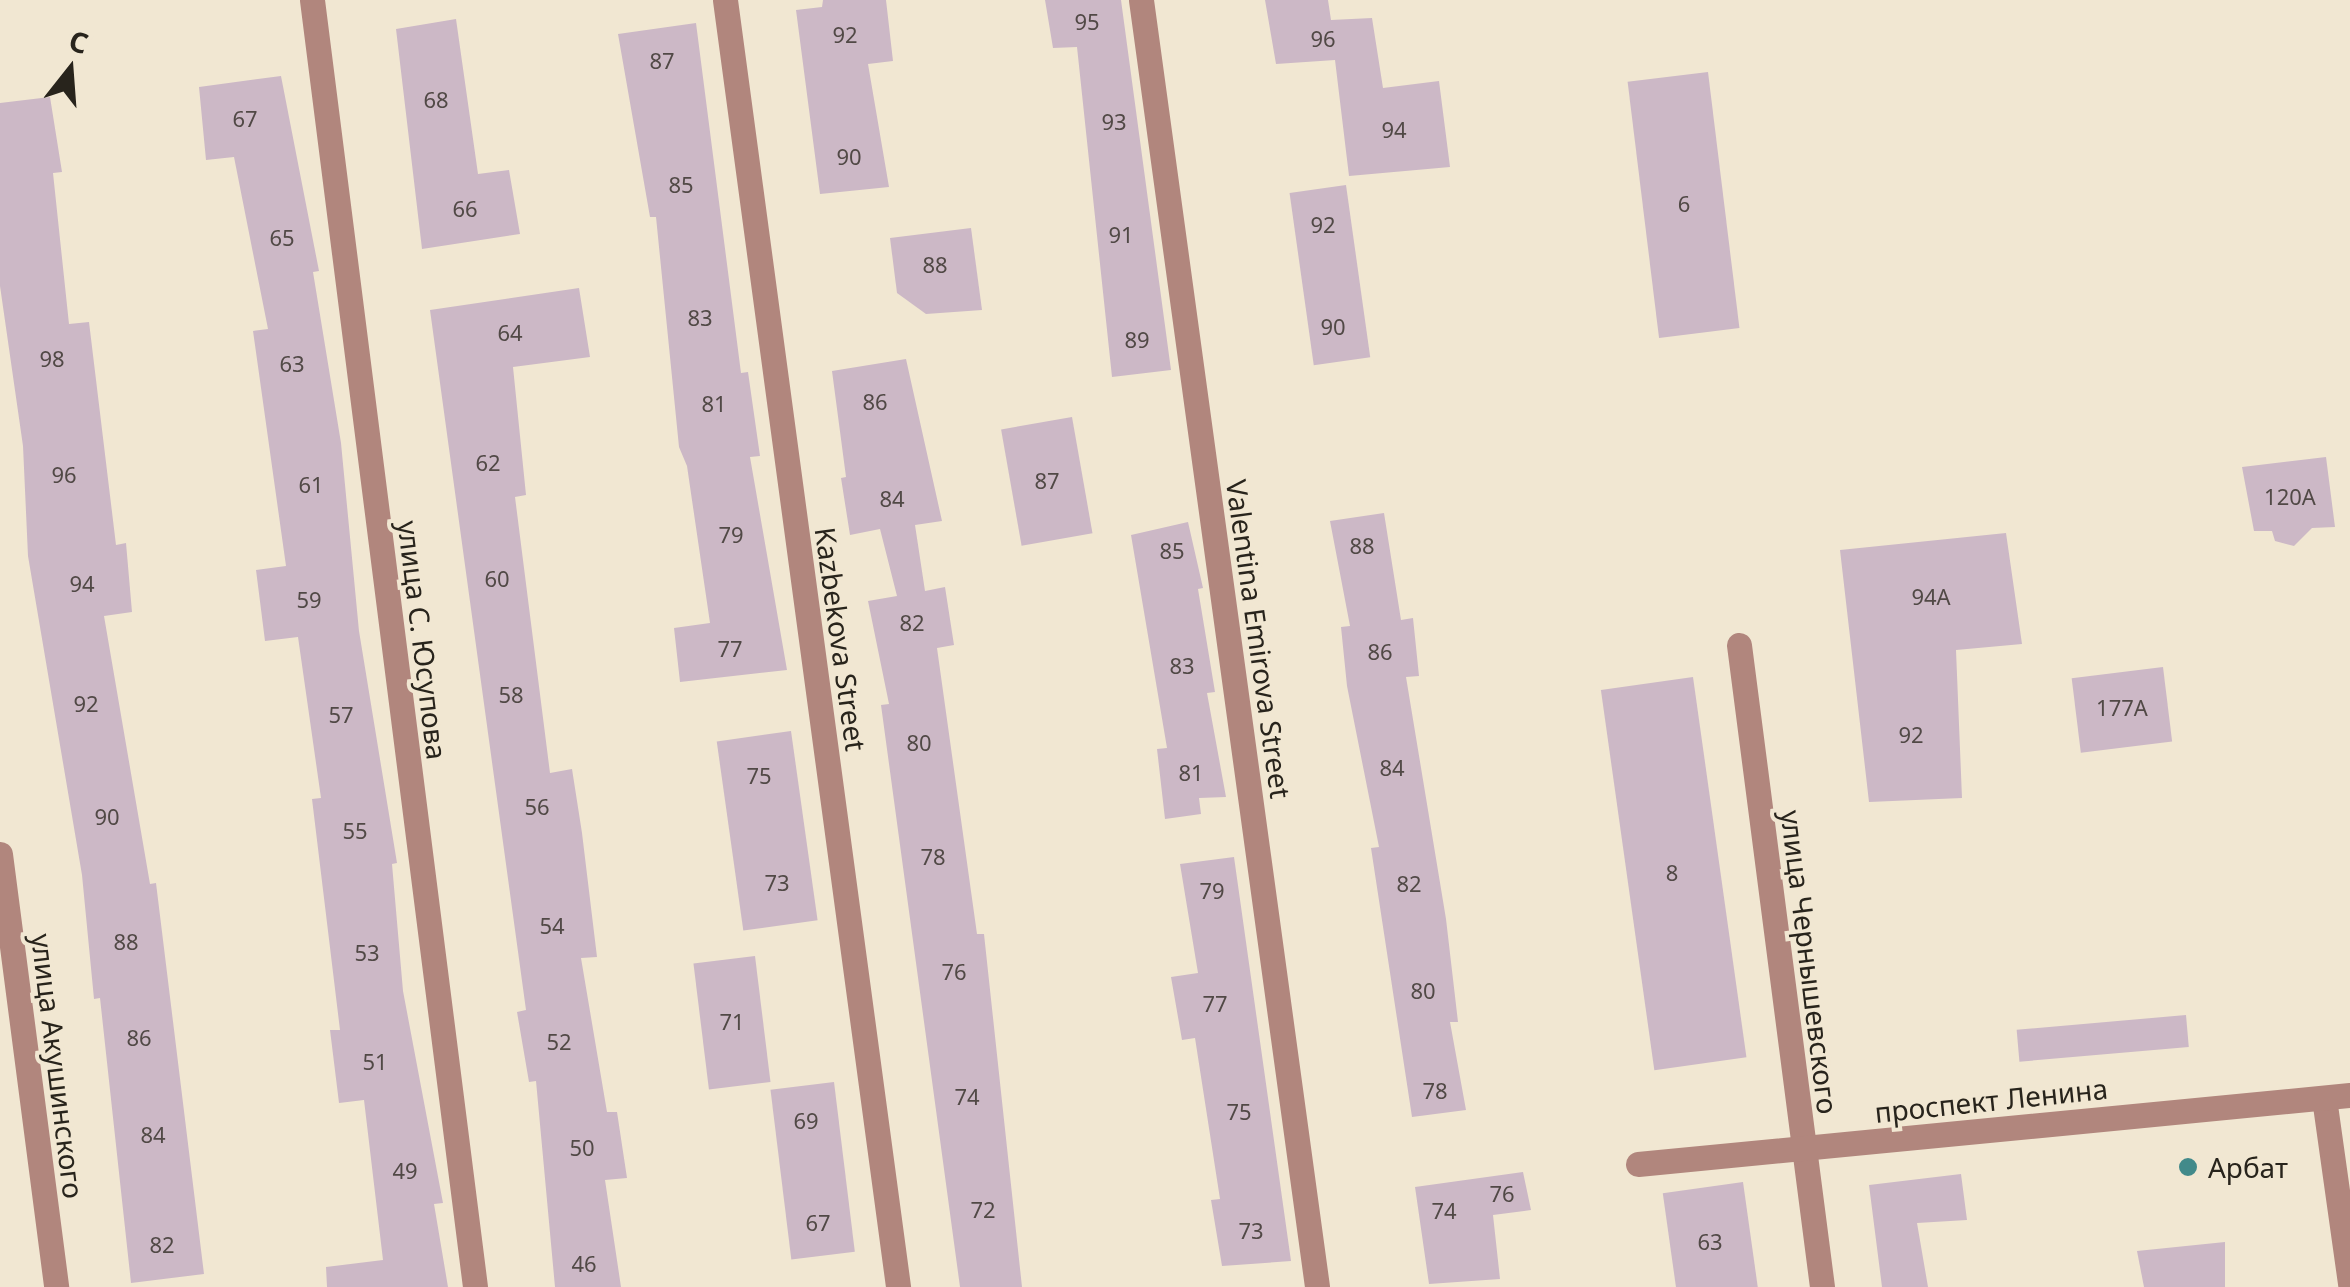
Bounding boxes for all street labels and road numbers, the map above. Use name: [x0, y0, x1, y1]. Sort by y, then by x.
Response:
street label: Valentina Emirova Street: [1220, 477, 1298, 801]
street label: улица С. Юсупова: [392, 519, 454, 761]
street label: Kazbekova Street: [809, 525, 873, 753]
street label: улица Чернышевского: [1775, 808, 1845, 1116]
street label: улица Акушинского: [25, 932, 91, 1200]
street label: проспект Ленина: [1873, 1071, 2109, 1129]

